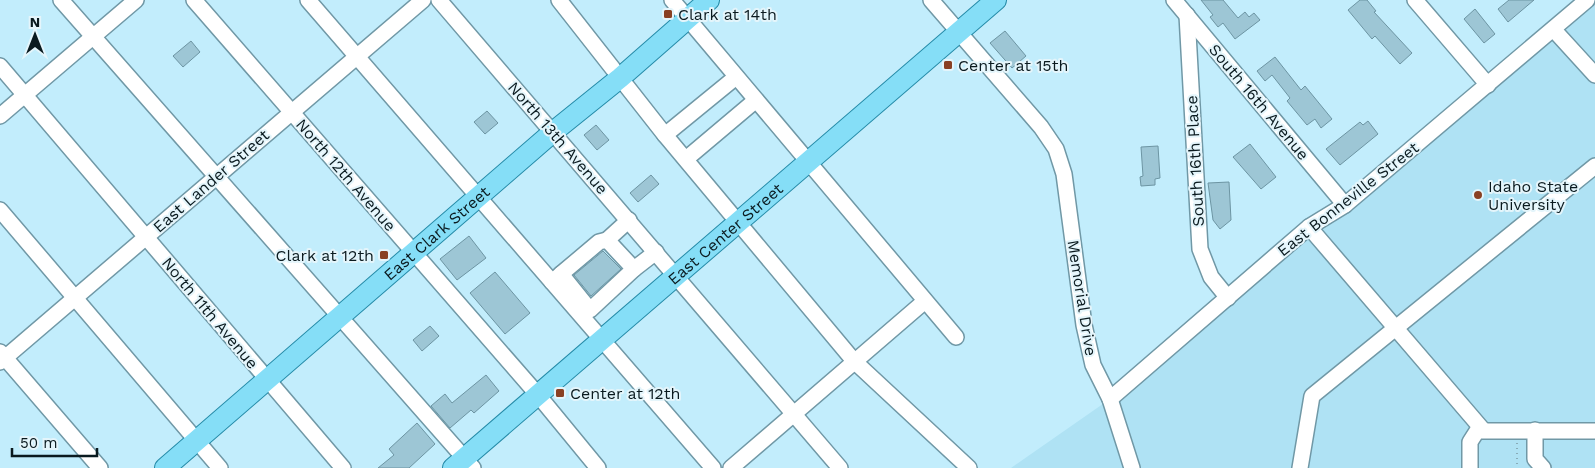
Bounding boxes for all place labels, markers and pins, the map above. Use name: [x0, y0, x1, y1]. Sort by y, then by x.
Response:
place label: Clark at 14th: [678, 5, 777, 24]
marker: Clark at 14th: [662, 8, 674, 20]
place label: Center at 15th: [958, 56, 1068, 75]
marker: Center at 15th: [942, 59, 954, 71]
place label: Idaho State University: [1488, 177, 1578, 214]
marker: Idaho State University: [1472, 189, 1484, 201]
place label: Clark at 12th: [276, 246, 374, 265]
marker: Clark at 12th: [378, 249, 390, 261]
place label: Center at 12th: [570, 384, 680, 403]
marker: Center at 12th: [554, 387, 566, 399]

